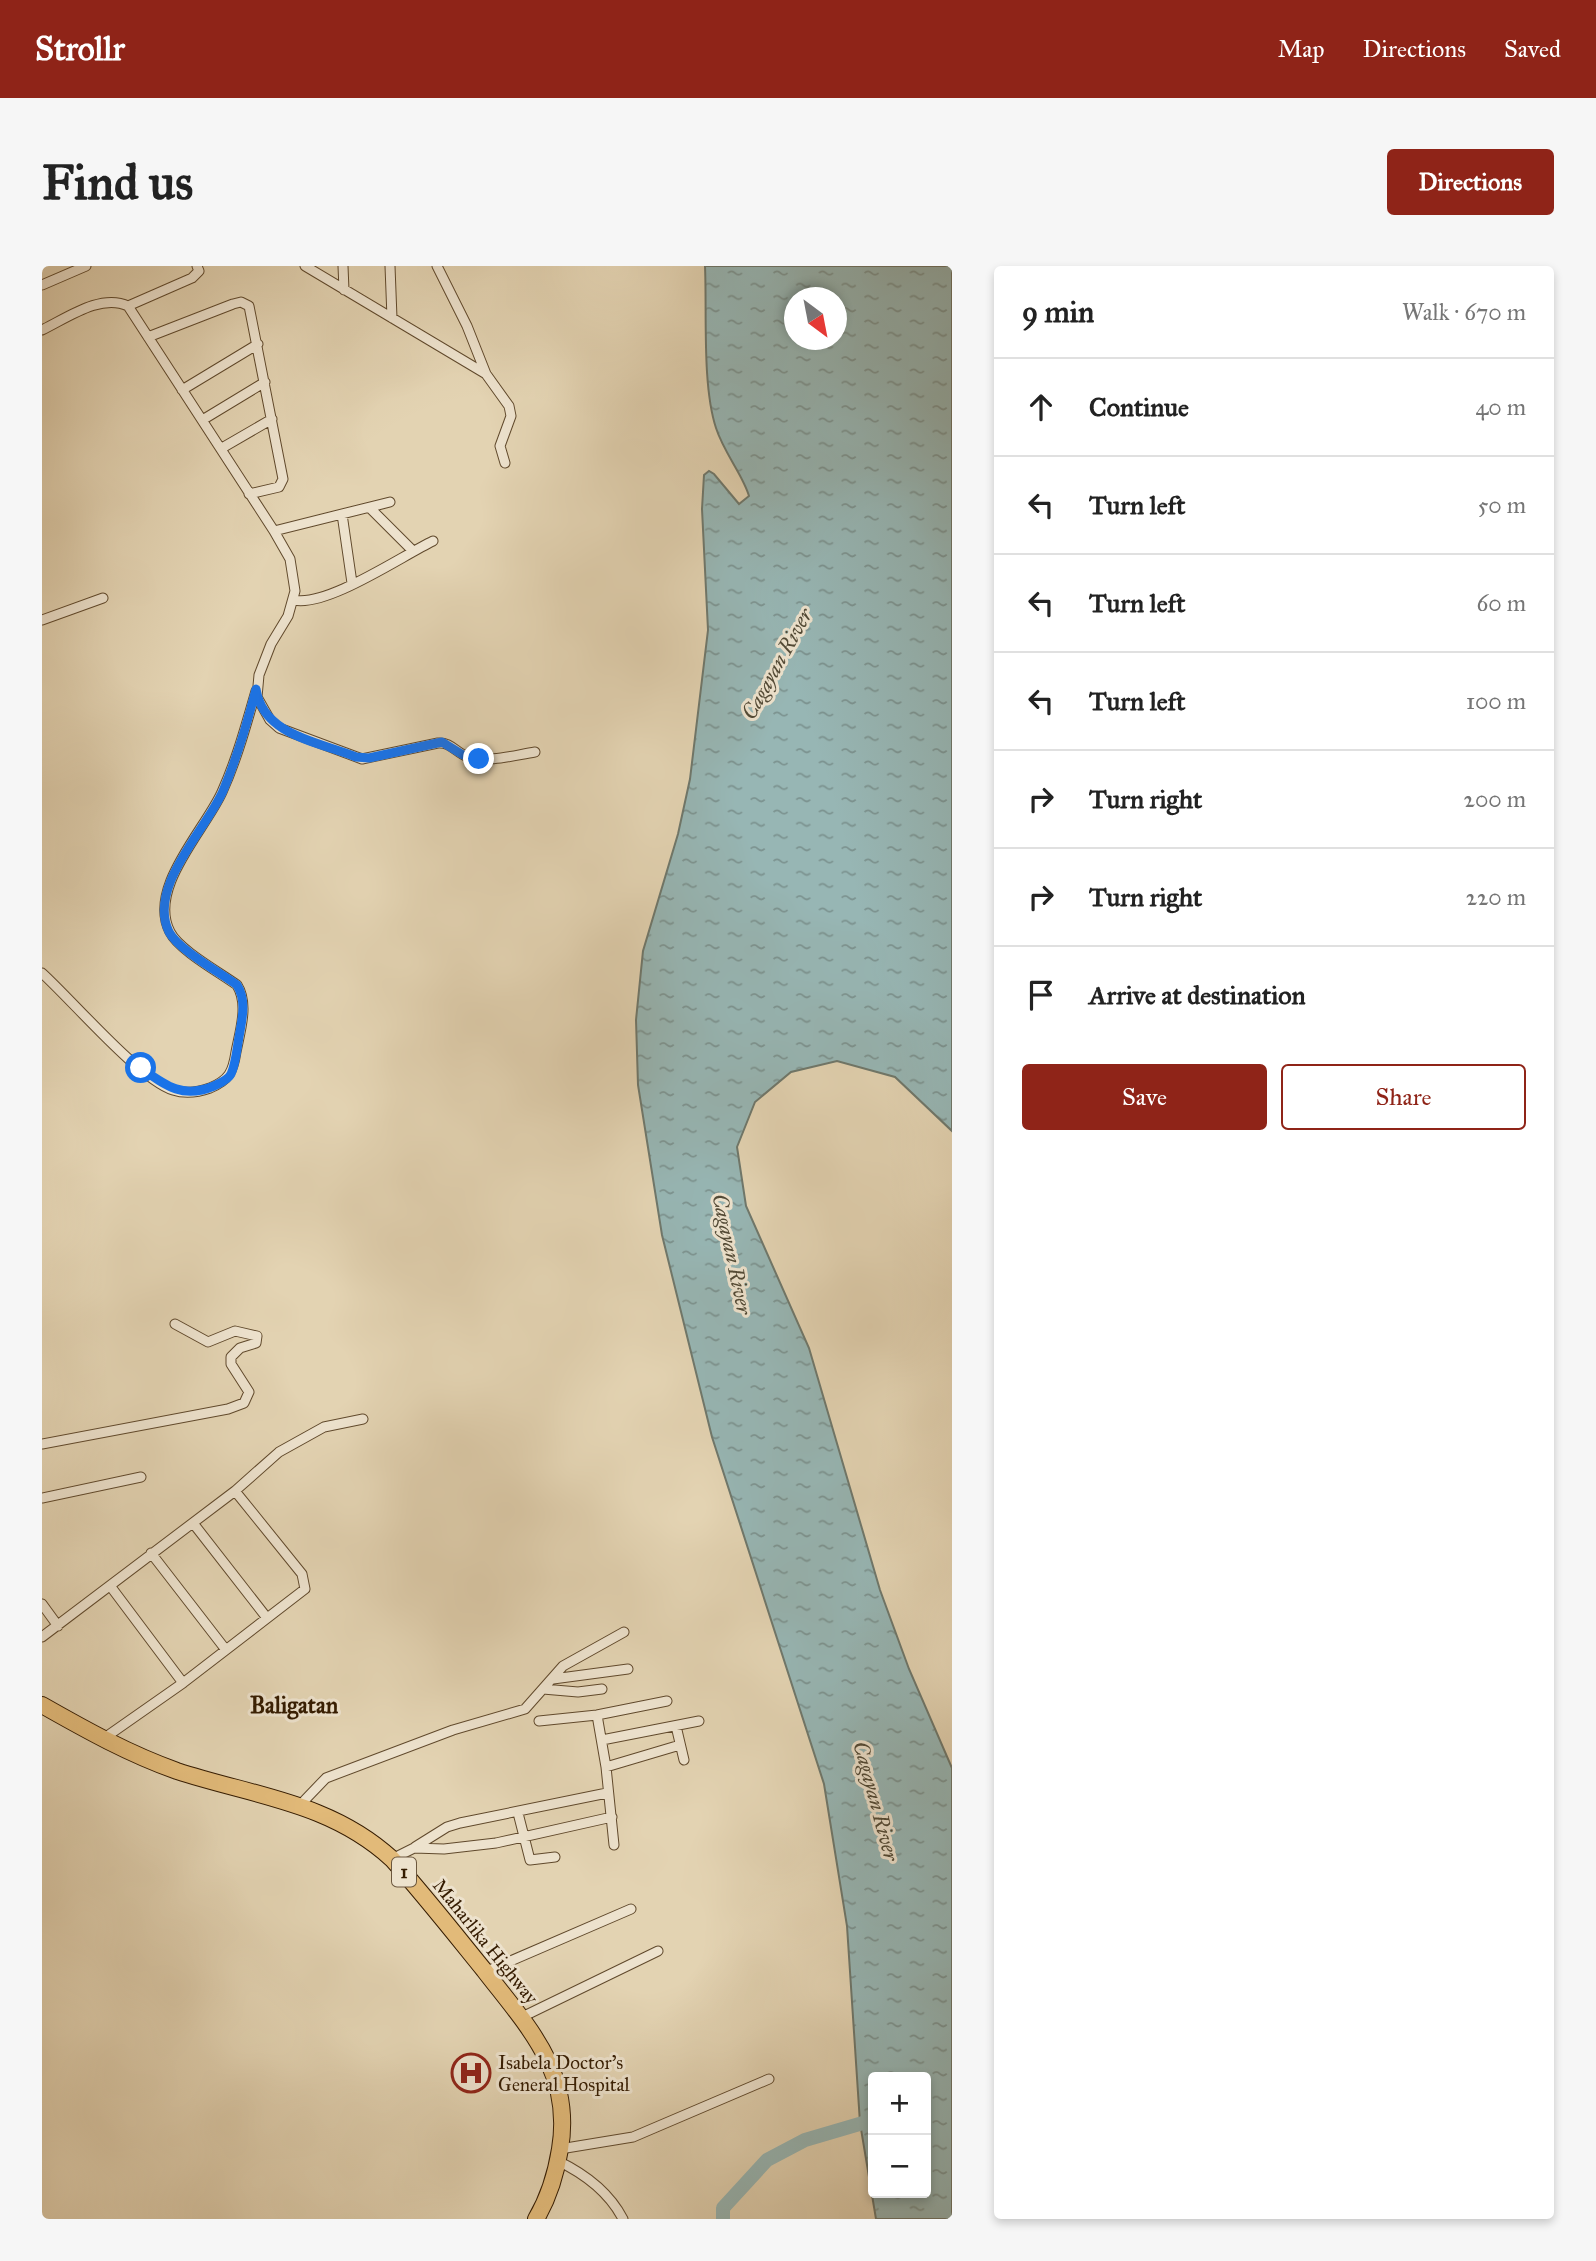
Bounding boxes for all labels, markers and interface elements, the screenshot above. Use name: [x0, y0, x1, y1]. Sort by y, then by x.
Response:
text: Strollr: [35, 29, 125, 69]
text: Map: [1278, 34, 1325, 64]
text: Directions: [1363, 34, 1466, 64]
text: Saved: [1504, 34, 1561, 64]
button: Directions: [1387, 149, 1554, 215]
text: Find us: [42, 153, 193, 212]
north arrow: [784, 287, 847, 350]
text: 9 min: [1022, 294, 1094, 330]
text: Walk · 670 m: [1402, 298, 1526, 326]
icon: ahead: [1022, 388, 1060, 426]
text: Continue: [1089, 391, 1189, 423]
text: 40 m: [1476, 393, 1526, 421]
icon: left: [1022, 486, 1060, 524]
text: Turn left: [1089, 489, 1185, 521]
text: 50 m: [1478, 491, 1526, 519]
icon: left: [1022, 584, 1060, 622]
text: Turn left: [1089, 587, 1185, 619]
text: 60 m: [1477, 589, 1526, 617]
water label: Cagayan River: [736, 603, 819, 724]
icon: left: [1022, 682, 1060, 720]
text: Turn left: [1089, 685, 1185, 717]
text: 100 m: [1466, 687, 1526, 715]
route end: [463, 743, 494, 774]
icon: right: [1022, 780, 1060, 818]
text: Turn right: [1089, 783, 1202, 815]
text: 200 m: [1464, 785, 1526, 813]
icon: right: [1022, 878, 1060, 916]
text: Turn right: [1089, 881, 1202, 913]
text: 220 m: [1466, 883, 1526, 911]
icon: arrive: [1022, 976, 1060, 1014]
text: Arrive at destination: [1089, 979, 1306, 1011]
route start: [125, 1052, 156, 1083]
button: Save: [1022, 1064, 1267, 1130]
button: Share: [1281, 1064, 1526, 1130]
water label: Cagayan River: [707, 1191, 758, 1318]
district label: Baligatan: [250, 1691, 339, 1720]
water label: Cagayan River: [848, 1738, 905, 1865]
road number: 1: [392, 1857, 416, 1886]
street label: Maharlika Highway: [427, 1874, 544, 2010]
place label: Isabela Doctor's General Hospital: [498, 2051, 631, 2096]
hospital icon: Isabela Doctor's General Hospital: [450, 2052, 492, 2094]
map controls: [868, 2072, 931, 2198]
button: +: [868, 2072, 931, 2135]
button: −: [868, 2135, 931, 2198]

